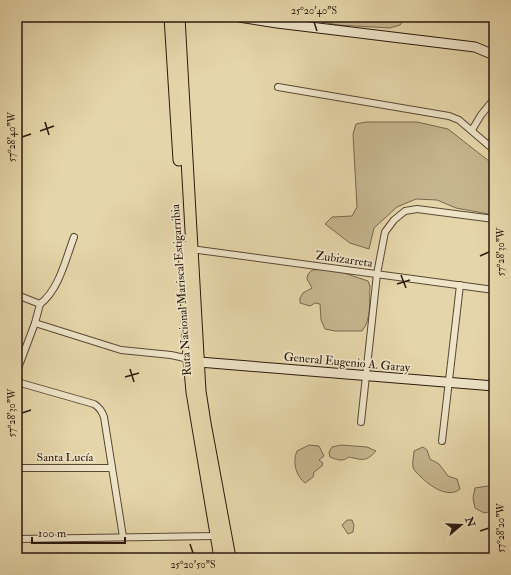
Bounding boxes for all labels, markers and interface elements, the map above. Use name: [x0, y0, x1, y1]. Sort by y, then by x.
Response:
text: 25°20'40"S: [291, 5, 337, 17]
text: 57°28'40"W: [6, 111, 18, 162]
street label: Ruta Nacional Mariscal Estigarribia: [168, 202, 195, 376]
text: 57°28'30"W: [495, 227, 507, 276]
street label: Zubizarreta: [314, 248, 375, 271]
street label: General Eugenio A. Garay: [283, 350, 411, 376]
text: 57°28'30"W: [6, 388, 18, 437]
street label: Santa Lucía: [37, 450, 95, 465]
text: 57°28'20"W: [495, 502, 507, 553]
north arrow: [441, 505, 481, 545]
text: N: [462, 514, 478, 530]
scale bar: [32, 519, 125, 545]
text: 100 m: [38, 526, 67, 541]
text: 25°20'50"S: [170, 559, 216, 571]

